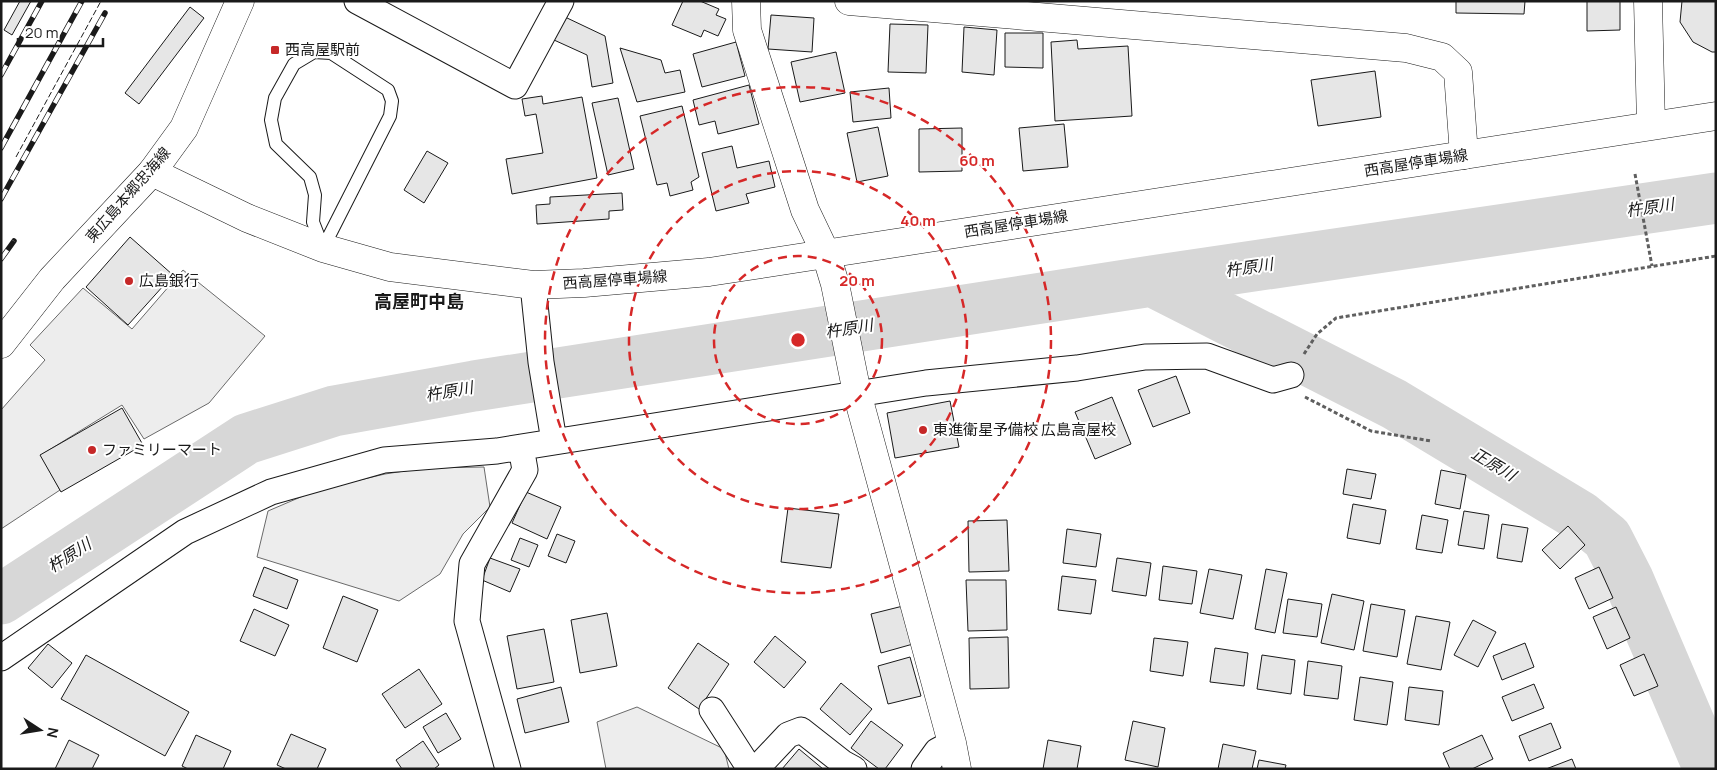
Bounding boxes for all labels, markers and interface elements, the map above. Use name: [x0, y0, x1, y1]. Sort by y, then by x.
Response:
scale bar: [18, 15, 102, 47]
text: 20 m: [25, 22, 58, 43]
place label: 西高屋駅前: [285, 39, 360, 60]
marker: 西高屋駅前: [269, 44, 281, 56]
street label: 東広島本郷忠海線: [80, 142, 175, 247]
street label: 西高屋停車場線: [1362, 144, 1469, 181]
text: 60 m: [959, 150, 995, 171]
water label: 杵原川: [1625, 192, 1677, 221]
street label: 西高屋停車場線: [962, 205, 1069, 242]
text: 40 m: [900, 210, 936, 231]
water label: 杵原川: [1224, 252, 1276, 281]
street label: 西高屋停車場線: [562, 265, 668, 294]
place label: 広島銀行: [139, 270, 199, 291]
text: 20 m: [839, 270, 875, 291]
marker: 広島銀行: [123, 275, 135, 287]
district label: 高屋町中島: [374, 289, 464, 313]
water label: 杵原川: [824, 313, 876, 343]
centre of rings: [789, 331, 807, 349]
water label: 杵原川: [423, 376, 477, 406]
place label: 東進衛星予備校 広島高屋校: [933, 419, 1116, 440]
marker: 東進衛星予備校 広島高屋校: [917, 424, 929, 436]
place label: ファミリーマート: [102, 439, 222, 460]
water label: 正原川: [1468, 442, 1522, 487]
marker: ファミリーマート: [86, 444, 98, 456]
water label: 杵原川: [43, 532, 97, 577]
north arrow: [15, 705, 65, 755]
text: N: [43, 726, 64, 740]

